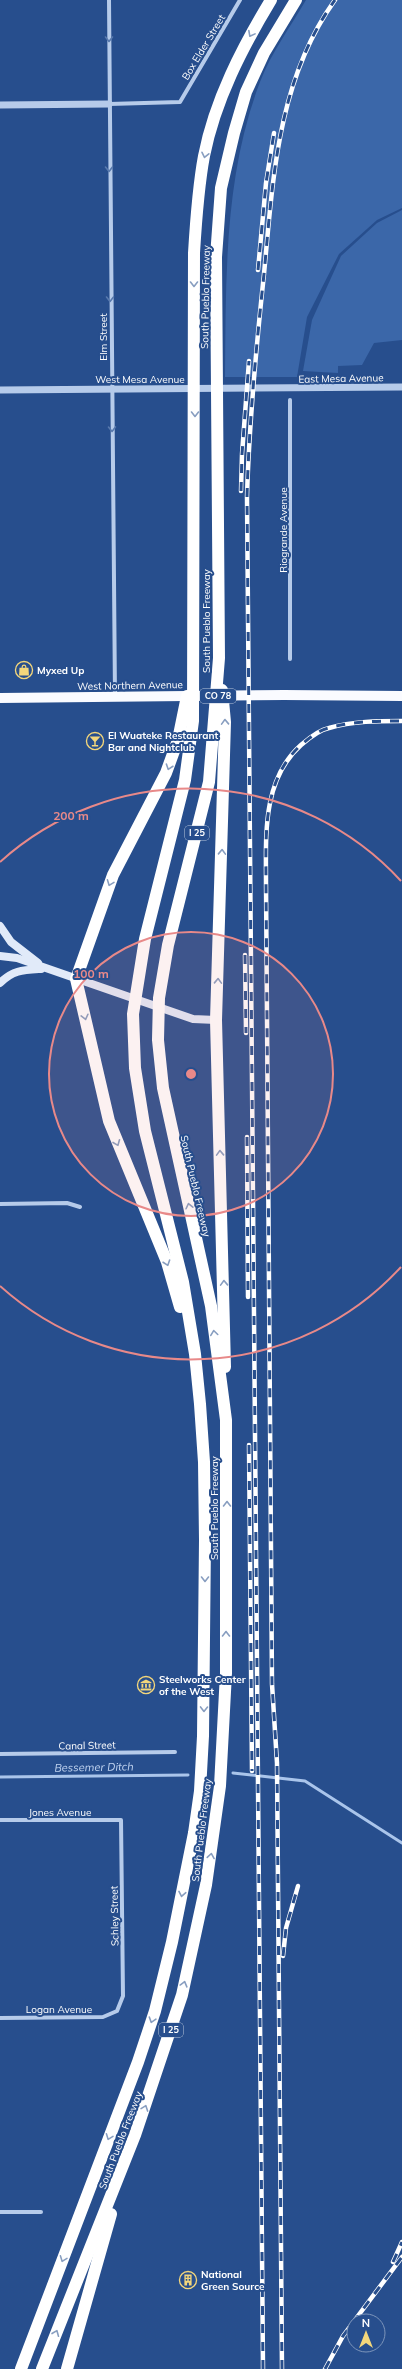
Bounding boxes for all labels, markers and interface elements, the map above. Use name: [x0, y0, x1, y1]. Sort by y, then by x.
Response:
street label: Box Elder Street: [179, 12, 228, 82]
one-way arrow: [248, 29, 256, 37]
one-way arrow: [105, 36, 113, 42]
one-way arrow: [201, 151, 209, 158]
one-way arrow: [105, 166, 113, 172]
street label: South Pueblo Freeway: [198, 244, 213, 349]
one-way arrow: [190, 281, 198, 287]
one-way arrow: [106, 296, 114, 302]
street label: Elm Street: [97, 313, 110, 361]
street label: East Mesa Avenue: [298, 371, 384, 386]
street label: West Mesa Avenue: [95, 373, 185, 386]
one-way arrow: [191, 411, 199, 417]
one-way arrow: [107, 426, 116, 432]
street label: Riogrande Avenue: [277, 487, 290, 573]
street label: South Pueblo Freeway: [200, 568, 213, 673]
shop icon: Myxed Up: [14, 660, 34, 680]
place label: Myxed Up: [37, 664, 84, 677]
street label: West Northern Avenue: [77, 678, 183, 693]
road number: CO 78: [200, 689, 236, 703]
one-way arrow: [221, 719, 229, 725]
place label: El Wuateke Restaurant Bar and Nightclub: [108, 729, 218, 754]
bar icon: El Wuateke Restaurant Bar and Nightclub: [85, 731, 105, 751]
one-way arrow: [165, 763, 173, 770]
text: 200 m: [53, 808, 89, 823]
road number: I 25: [185, 826, 209, 840]
one-way arrow: [217, 849, 226, 855]
one-way arrow: [107, 879, 115, 886]
text: 100 m: [73, 966, 109, 981]
one-way arrow: [213, 978, 222, 984]
one-way arrow: [81, 1014, 89, 1020]
centre of rings: [184, 1067, 198, 1081]
street label: South Pueblo Freeway: [178, 1134, 214, 1239]
one-way arrow: [113, 1139, 121, 1146]
one-way arrow: [216, 1150, 225, 1156]
one-way arrow: [185, 1203, 193, 1209]
one-way arrow: [162, 1259, 170, 1266]
one-way arrow: [220, 1280, 228, 1286]
one-way arrow: [210, 1330, 219, 1336]
street label: South Pueblo Freeway: [208, 1455, 221, 1560]
one-way arrow: [223, 1501, 231, 1507]
one-way arrow: [201, 1576, 209, 1582]
one-way arrow: [222, 1631, 230, 1637]
place label: Steelworks Center of the West: [159, 1673, 246, 1698]
museum icon: Steelworks Center of the West: [136, 1675, 156, 1695]
one-way arrow: [199, 1706, 208, 1712]
street label: Canal Street: [58, 1738, 116, 1752]
water label: Bessemer Ditch: [54, 1759, 134, 1775]
street label: South Pueblo Freeway: [189, 1777, 214, 1882]
street label: Jones Avenue: [29, 1806, 91, 1819]
one-way arrow: [206, 1853, 215, 1860]
street label: Schley Street: [107, 1885, 122, 1946]
one-way arrow: [178, 1890, 186, 1897]
one-way arrow: [180, 1980, 188, 1987]
street label: Logan Avenue: [26, 2003, 92, 2016]
one-way arrow: [148, 2016, 157, 2023]
road number: I 25: [159, 2023, 183, 2037]
street label: South Pueblo Freeway: [96, 2089, 145, 2191]
one-way arrow: [141, 2104, 149, 2111]
one-way arrow: [106, 2134, 114, 2141]
one-way arrow: [59, 2255, 67, 2262]
place label: National Green Source: [201, 2268, 265, 2293]
building icon: National Green Source: [178, 2270, 198, 2290]
north arrow: [346, 2313, 386, 2353]
text: N: [362, 2316, 370, 2330]
one-way arrow: [52, 2329, 60, 2336]

